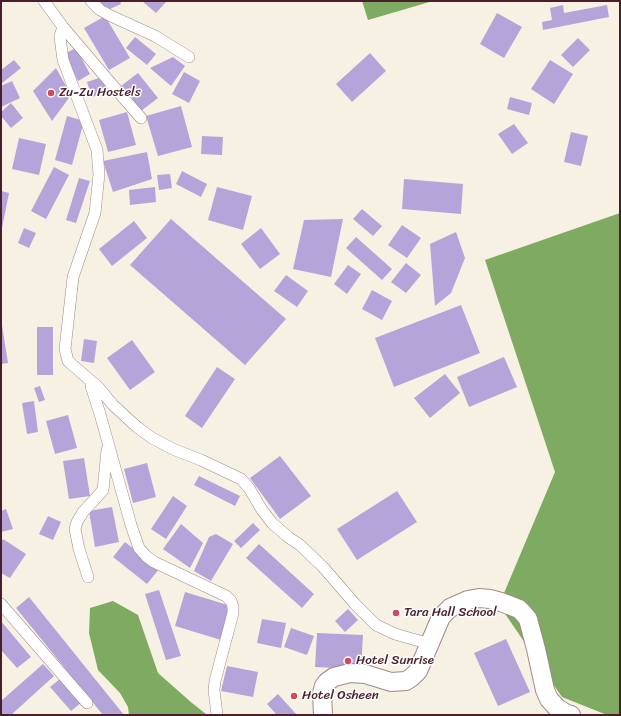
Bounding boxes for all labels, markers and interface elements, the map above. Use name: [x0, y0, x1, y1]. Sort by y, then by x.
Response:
place label: Zu-Zu Hostels: [59, 85, 141, 101]
marker: Zu-Zu Hostels: [46, 88, 56, 98]
place label: Tara Hall School: [404, 605, 497, 621]
marker: Tara Hall School: [391, 608, 401, 618]
place label: Hotel Sunrise: [356, 653, 434, 669]
marker: Hotel Sunrise: [343, 656, 353, 666]
place label: Hotel Osheen: [302, 688, 379, 704]
marker: Hotel Osheen: [289, 691, 299, 701]

